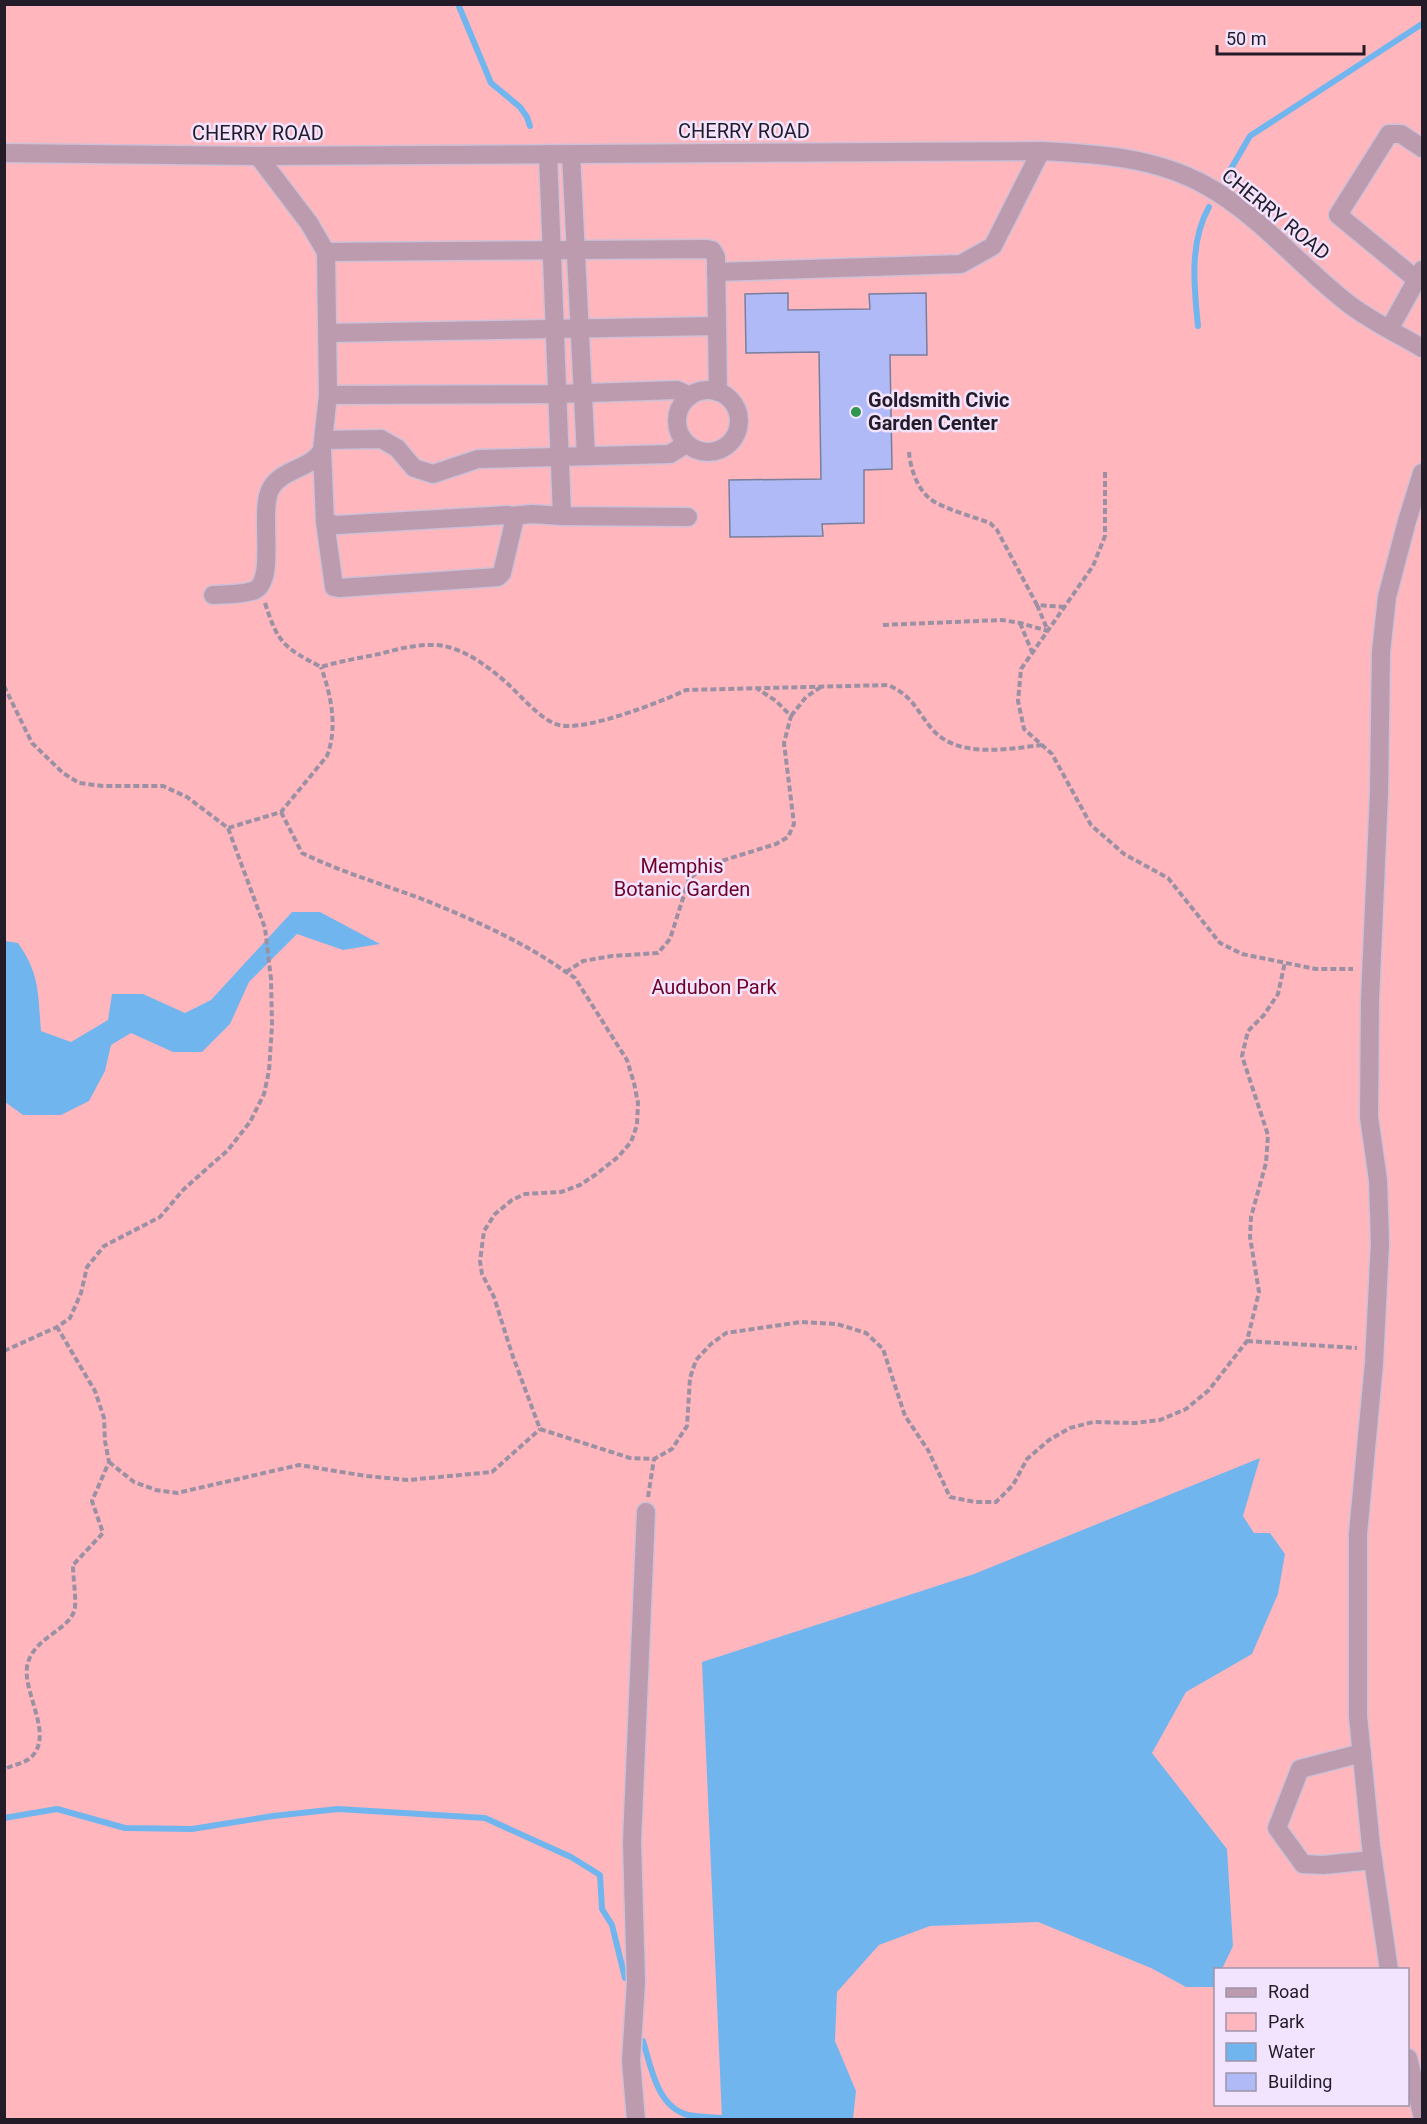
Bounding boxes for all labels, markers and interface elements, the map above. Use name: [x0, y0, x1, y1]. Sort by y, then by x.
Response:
scale bar: [1217, 18, 1364, 56]
text: 50 m: [1226, 28, 1266, 49]
street label: CHERRY ROAD: [678, 119, 810, 143]
street label: CHERRY ROAD: [192, 121, 324, 145]
street label: CHERRY ROAD: [1217, 163, 1335, 265]
place label: Goldsmith Civic Garden Center: [868, 388, 1010, 435]
marker: Goldsmith Civic Garden Center: [849, 405, 863, 419]
park label: Memphis Botanic Garden: [614, 854, 750, 901]
park label: Audubon Park: [651, 975, 777, 999]
legend: [1214, 1968, 1409, 2106]
text: Road: [1268, 1981, 1309, 2002]
text: Park: [1268, 2011, 1305, 2032]
text: Water: [1268, 2041, 1315, 2062]
text: Building: [1268, 2071, 1332, 2092]

